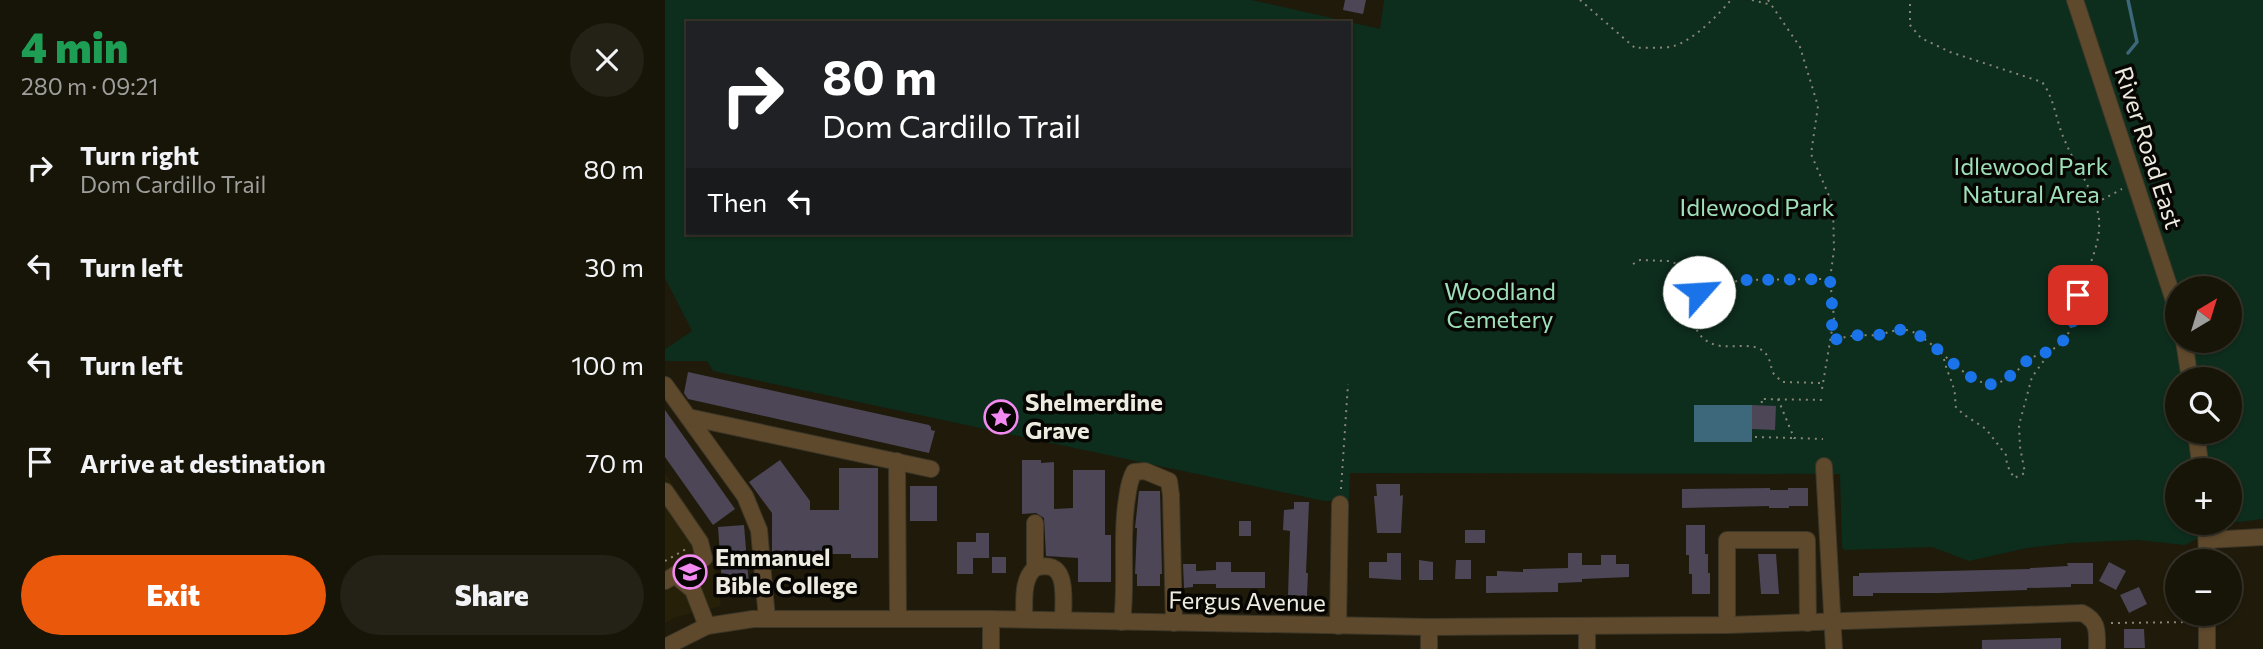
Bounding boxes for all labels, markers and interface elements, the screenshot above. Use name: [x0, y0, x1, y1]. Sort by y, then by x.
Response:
text: 4 min: [21, 20, 128, 72]
button: close: [570, 23, 644, 97]
text: 80 m: [822, 45, 937, 105]
icon: right: [707, 49, 798, 140]
street label: River Road East: [2110, 63, 2189, 233]
text: 280 m · 09:21: [21, 72, 158, 100]
text: Dom Cardillo Trail: [822, 105, 1081, 145]
text: Turn right: [80, 139, 199, 170]
icon: right: [21, 149, 59, 187]
park label: Idlewood Park Natural Area: [1953, 151, 2109, 208]
text: 80 m: [584, 153, 644, 184]
text: Dom Cardillo Trail: [80, 170, 266, 198]
icon: left: [781, 182, 819, 220]
text: Then: [707, 186, 767, 217]
park label: Idlewood Park: [1679, 192, 1835, 221]
icon: left: [21, 247, 59, 285]
text: Turn left: [80, 251, 183, 282]
text: 30 m: [585, 251, 644, 282]
position arrow: [1662, 255, 1736, 329]
pin: [2048, 265, 2108, 325]
park label: Woodland Cemetery: [1444, 276, 1556, 333]
icon: arrive: [2059, 276, 2097, 314]
north arrow: [2165, 276, 2242, 354]
map controls: [2165, 276, 2242, 626]
icon: left: [21, 345, 59, 383]
text: Turn left: [80, 349, 183, 380]
text: 100 m: [571, 349, 644, 380]
button: search: [2165, 367, 2242, 444]
place label: Shelmerdine Grave: [1025, 387, 1163, 444]
place icon: Shelmerdine Grave: [982, 398, 1020, 436]
icon: arrive: [21, 443, 59, 481]
text: Arrive at destination: [80, 447, 326, 478]
text: 70 m: [586, 447, 644, 478]
button: +: [2165, 458, 2242, 535]
place label: Emmanuel Bible College: [715, 542, 858, 599]
button: −: [2165, 549, 2242, 626]
school or university icon: Emmanuel Bible College: [671, 553, 709, 591]
button: Exit: [21, 555, 326, 635]
button: Share: [340, 555, 644, 635]
street label: Fergus Avenue: [1168, 585, 1326, 616]

